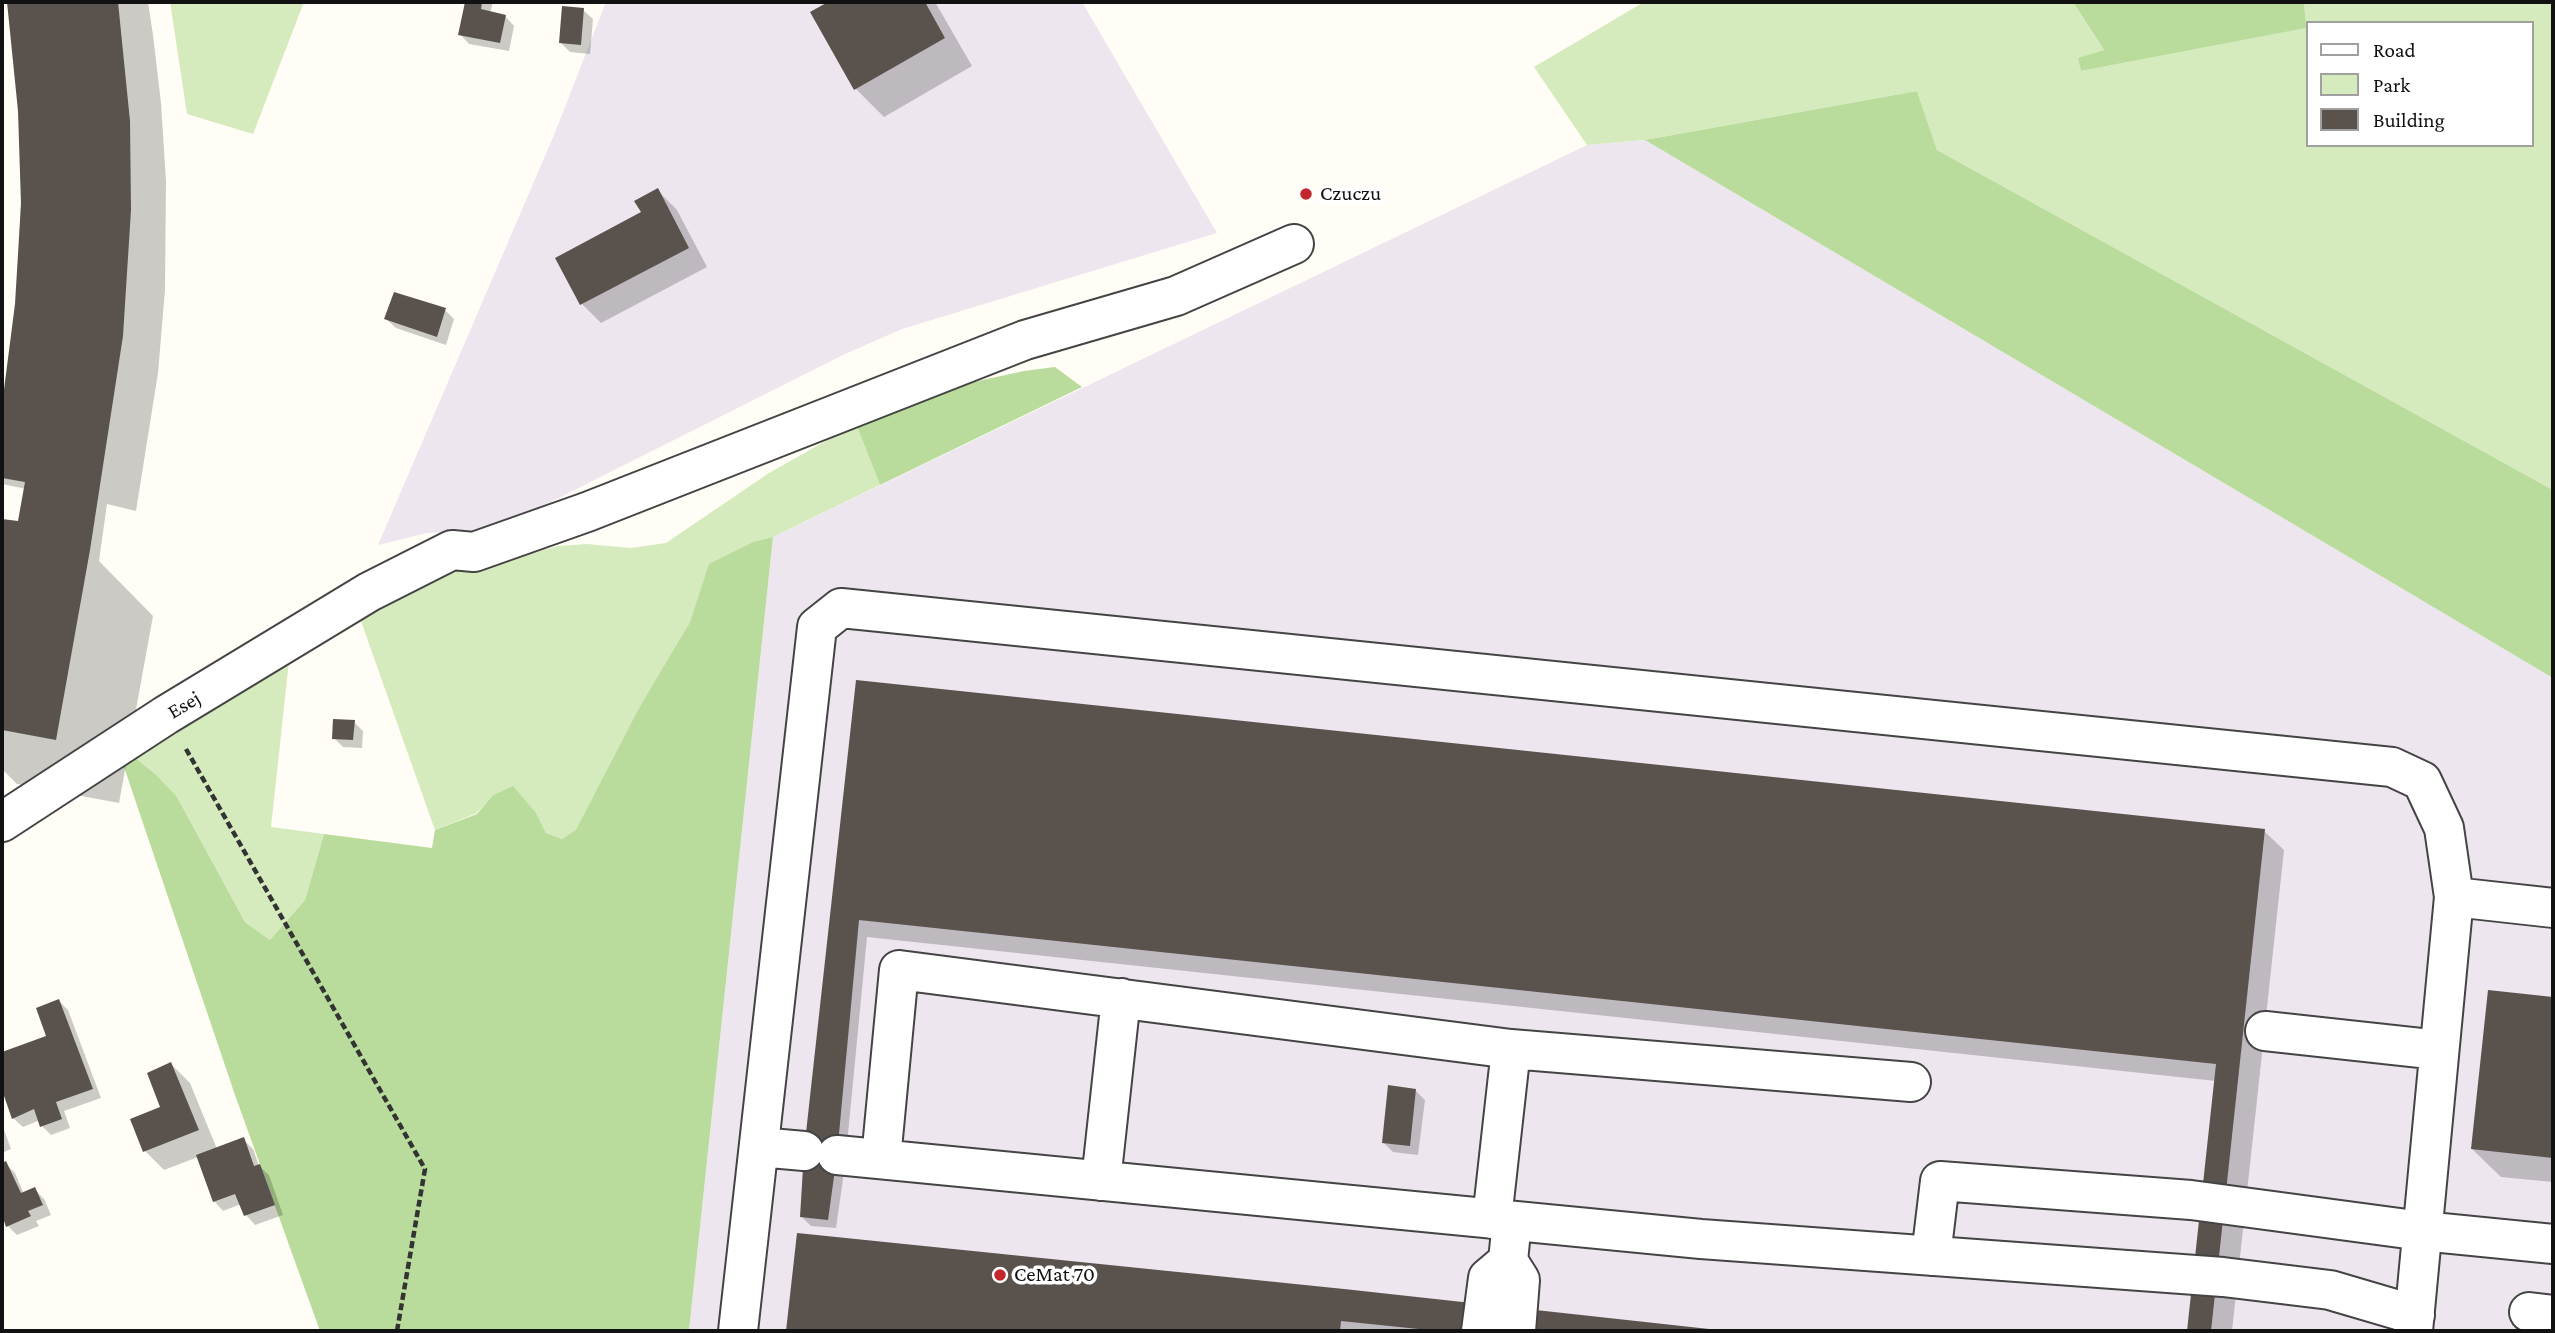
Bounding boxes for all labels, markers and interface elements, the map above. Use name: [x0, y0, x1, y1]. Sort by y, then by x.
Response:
legend: [2306, 21, 2534, 147]
text: Road: [2373, 38, 2416, 62]
text: Park: [2373, 73, 2410, 97]
text: Building: [2373, 108, 2445, 132]
place label: Czuczu: [1320, 181, 1381, 207]
marker: Czuczu: [1298, 186, 1314, 202]
street label: Esej: [163, 685, 205, 725]
place label: CeMat 70: [1014, 1262, 1095, 1288]
marker: CeMat 70: [992, 1267, 1008, 1283]

